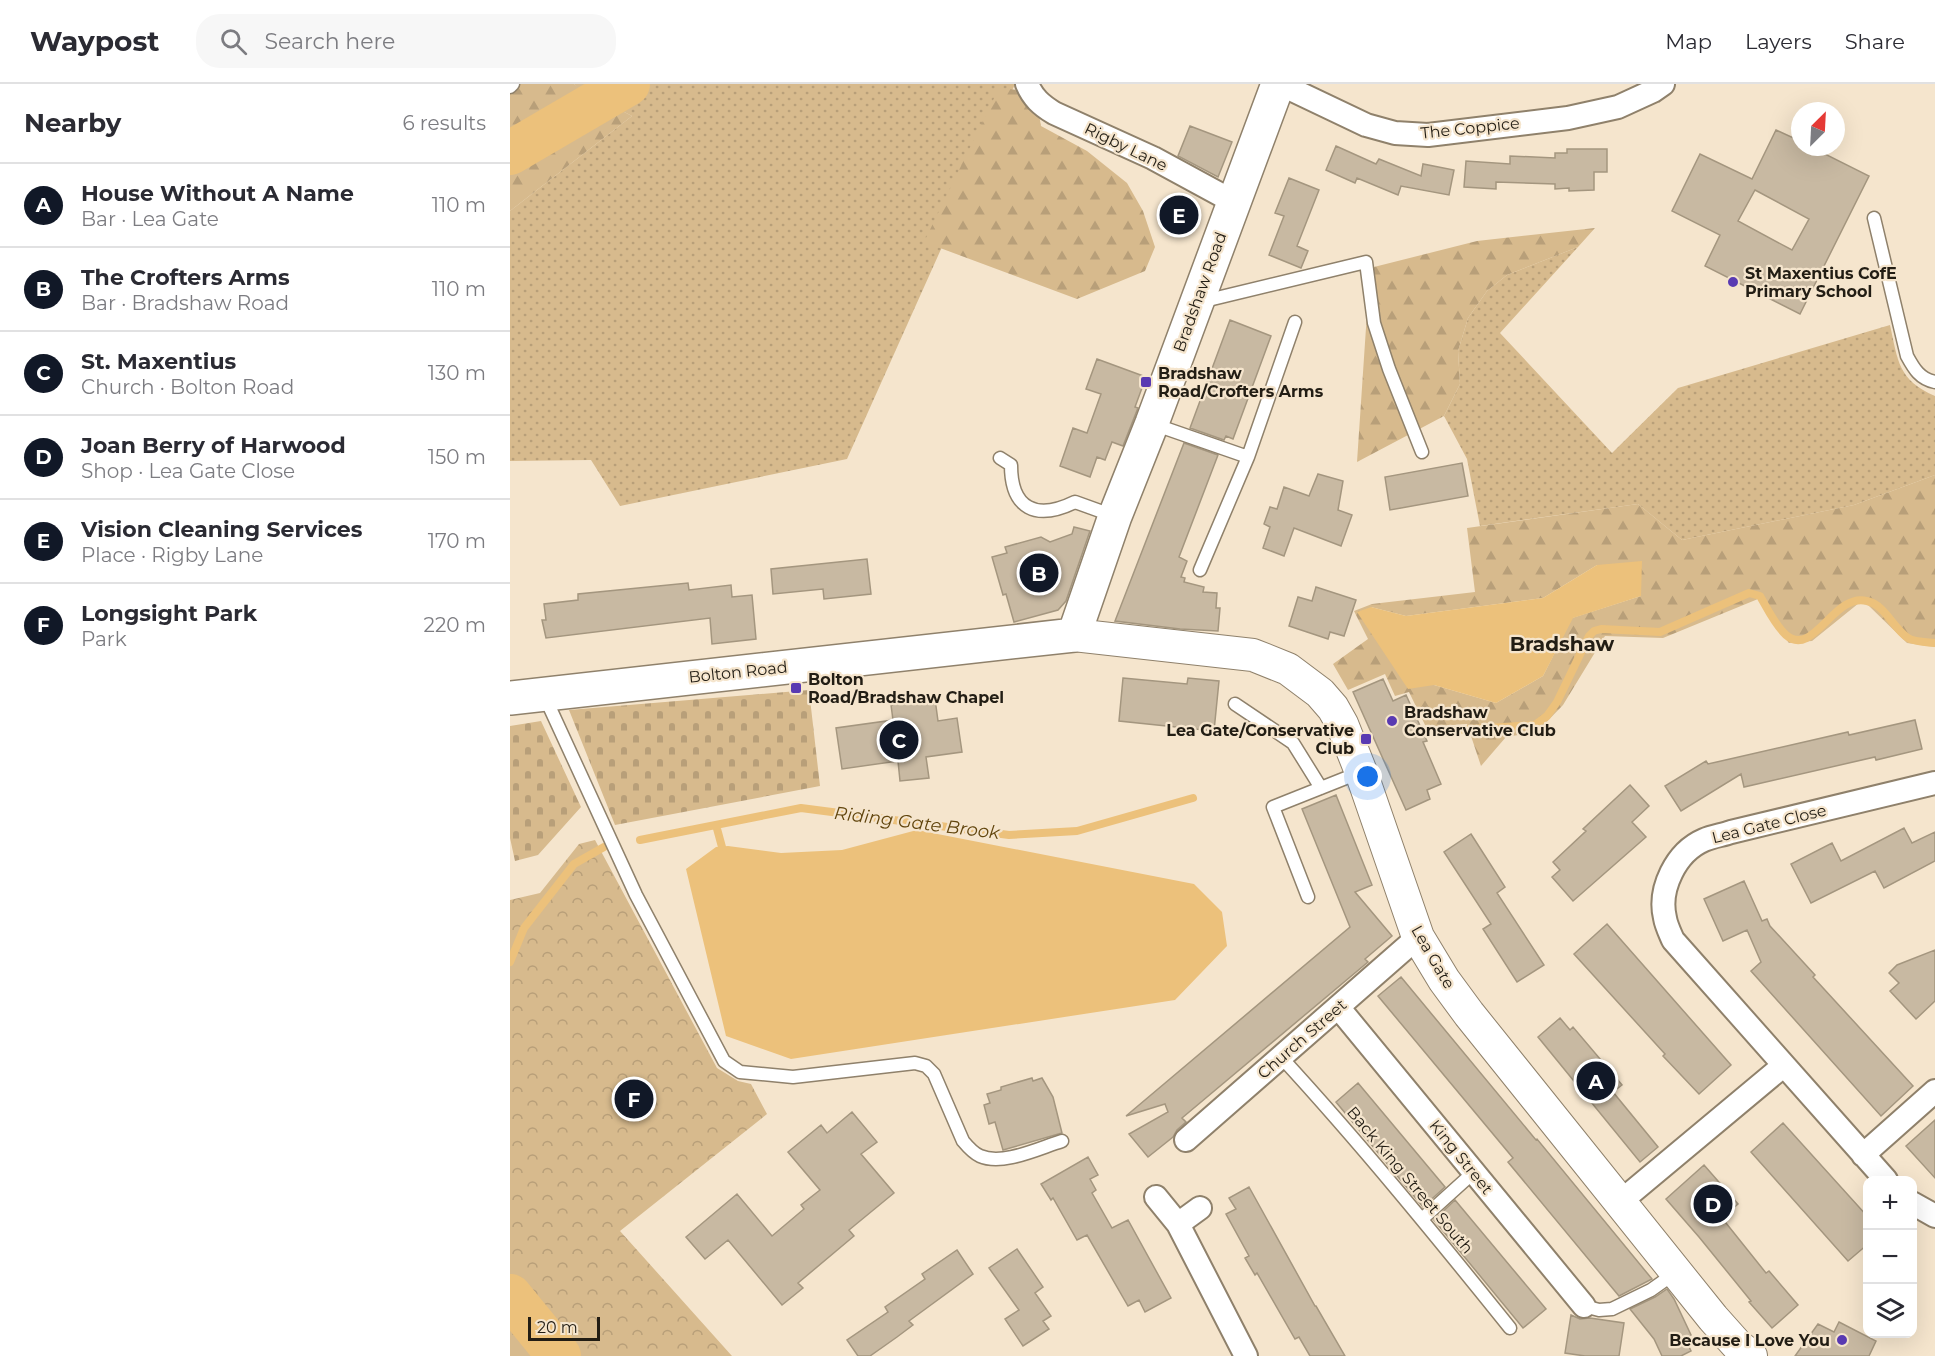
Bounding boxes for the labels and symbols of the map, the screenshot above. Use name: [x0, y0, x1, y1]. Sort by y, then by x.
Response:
north arrow: [1791, 102, 1845, 156]
street label: The Coppice: [1420, 113, 1520, 143]
street label: Rigby Lane: [1082, 119, 1170, 175]
pin: E: [1160, 192, 1198, 238]
street label: Bradshaw Road: [1170, 229, 1230, 355]
place label: St Maxentius CofE Primary School: [1745, 264, 1897, 301]
marker: St Maxentius CofE Primary School: [1726, 275, 1740, 289]
place label: Bradshaw Road/Crofters Arms: [1158, 364, 1324, 401]
marker: Bradshaw Road/Crofters Arms: [1139, 375, 1153, 389]
pin: B: [1020, 550, 1058, 596]
district label: Bradshaw: [1510, 632, 1615, 656]
street label: Bolton Road: [688, 657, 788, 687]
place label: Bolton Road/Bradshaw Chapel: [808, 670, 1004, 707]
marker: Bolton Road/Bradshaw Chapel: [789, 681, 803, 695]
place label: Bradshaw Conservative Club: [1404, 703, 1556, 740]
marker: Bradshaw Conservative Club: [1385, 714, 1399, 728]
pin: C: [880, 718, 918, 762]
place label: Lea Gate/Conservative Club: [1166, 721, 1354, 758]
marker: Lea Gate/Conservative Club: [1359, 732, 1373, 746]
your location: [1353, 762, 1382, 791]
street label: Lea Gate Close: [1710, 801, 1828, 847]
water label: Riding Gate Brook: [833, 802, 1002, 844]
street label: Lea Gate: [1407, 922, 1459, 992]
street label: Church Street: [1254, 995, 1351, 1083]
pin: A: [1576, 1058, 1616, 1104]
pin: F: [614, 1076, 654, 1122]
street label: Back King Street South: [1343, 1103, 1477, 1257]
street label: King Street: [1425, 1116, 1497, 1198]
pin: D: [1694, 1182, 1732, 1226]
scale bar: [528, 1314, 600, 1342]
place label: Because I Love You: [1669, 1331, 1830, 1350]
marker: Because I Love You: [1835, 1333, 1849, 1347]

